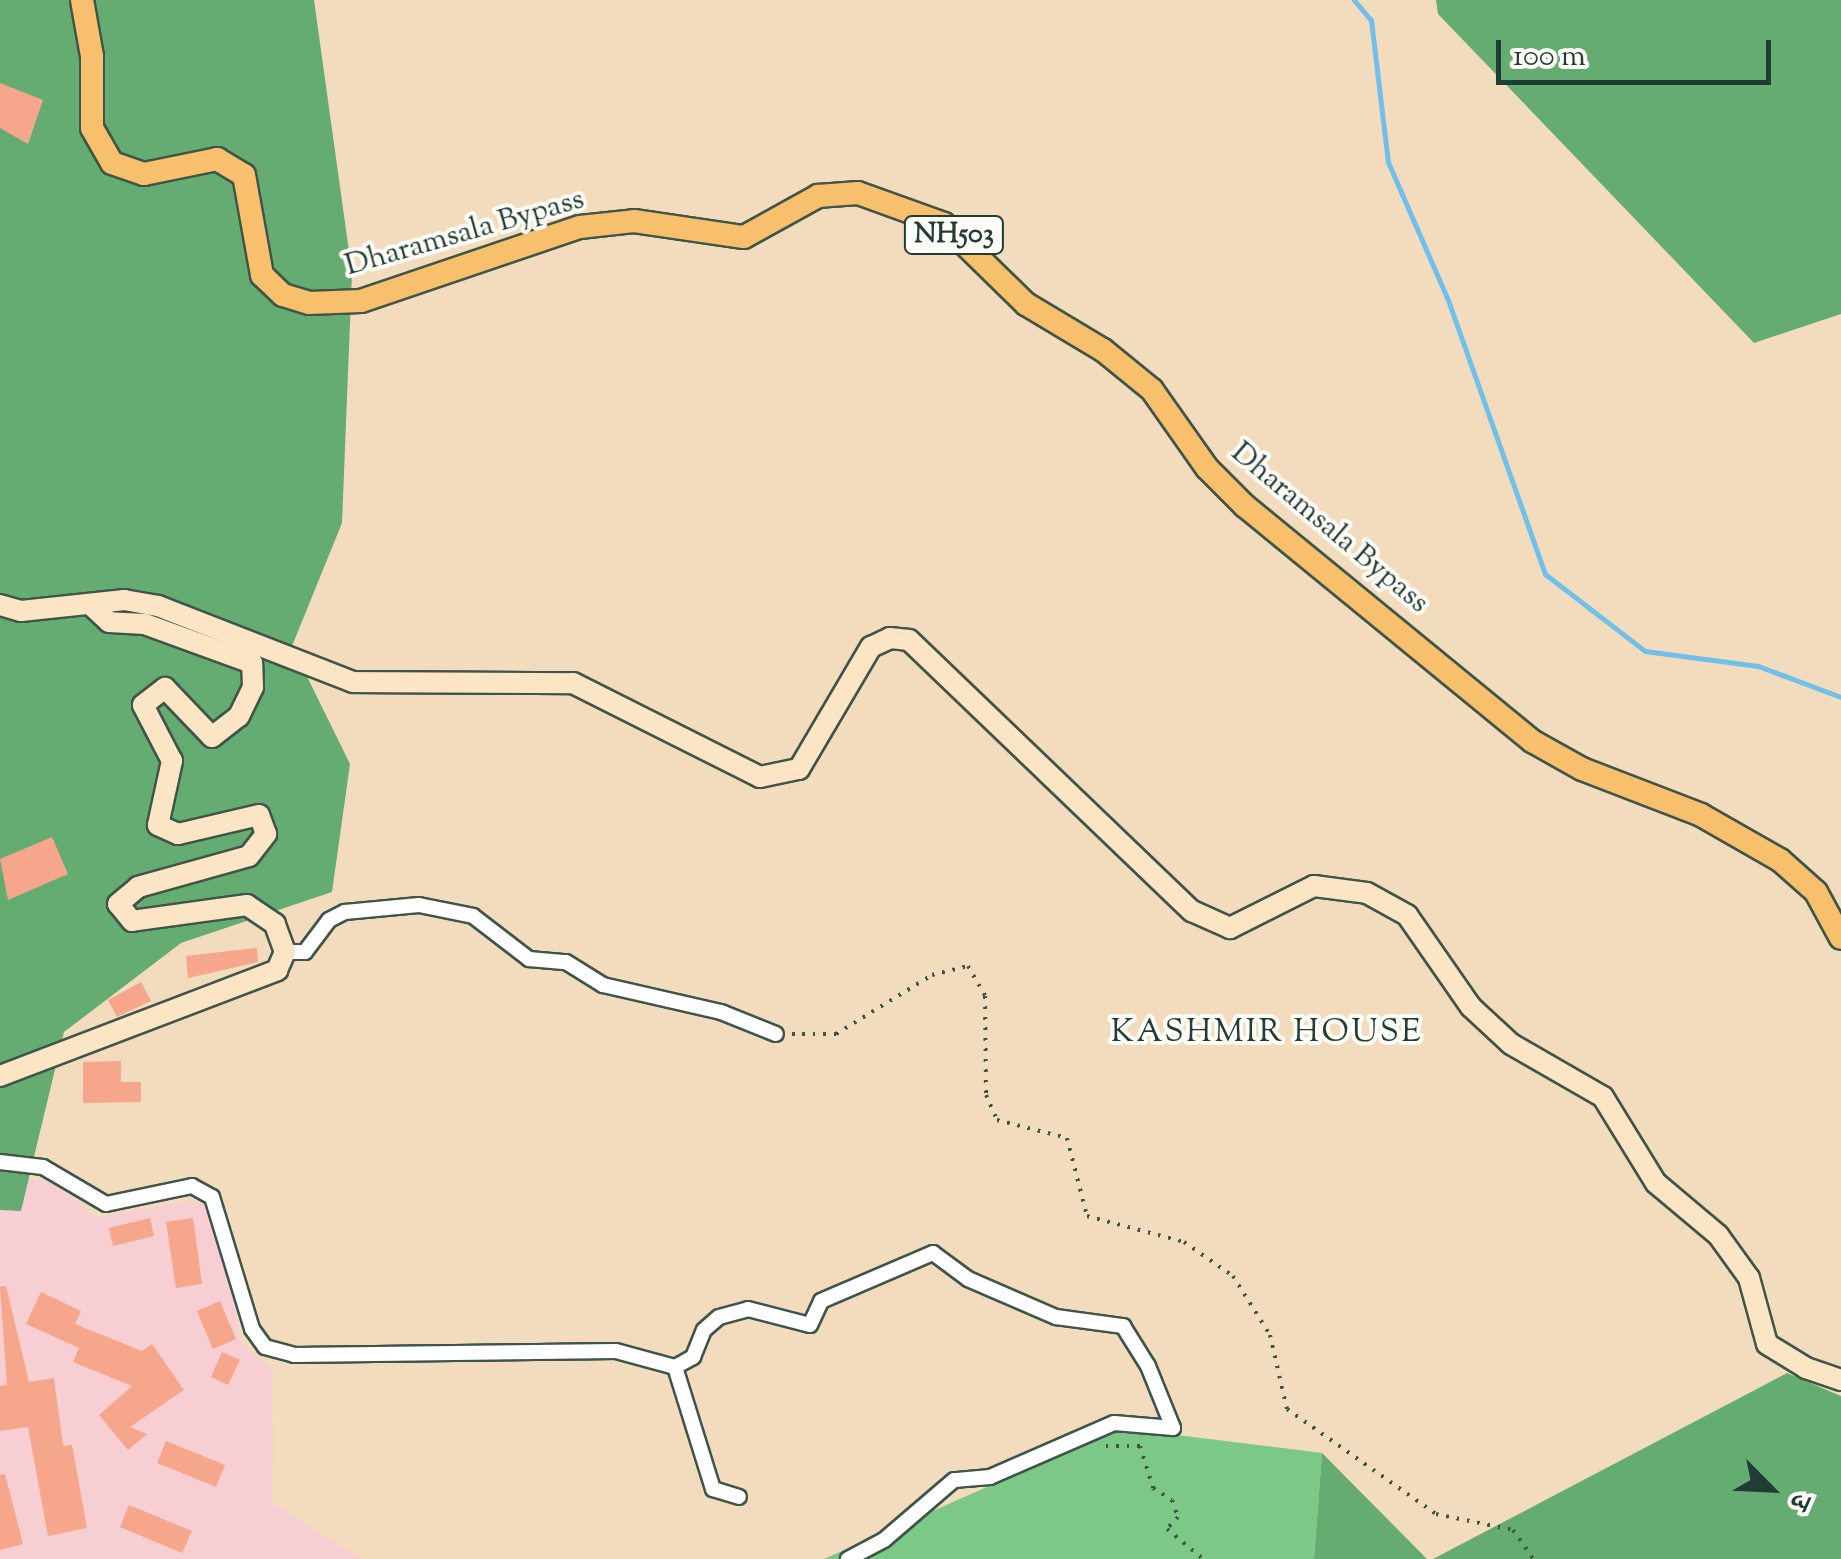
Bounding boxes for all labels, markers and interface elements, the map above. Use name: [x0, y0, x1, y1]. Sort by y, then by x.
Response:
scale bar: [1501, 20, 1776, 82]
text: 100 m: [1513, 36, 1586, 79]
street label: Dharamsala Bypass: [341, 183, 589, 285]
road number: NH503: [902, 212, 1006, 258]
street label: Dharamsala Bypass: [1223, 436, 1435, 622]
district label: KASHMIR HOUSE: [1111, 1014, 1423, 1052]
north arrow: [1721, 1439, 1821, 1539]
text: उ: [1777, 1487, 1820, 1516]

